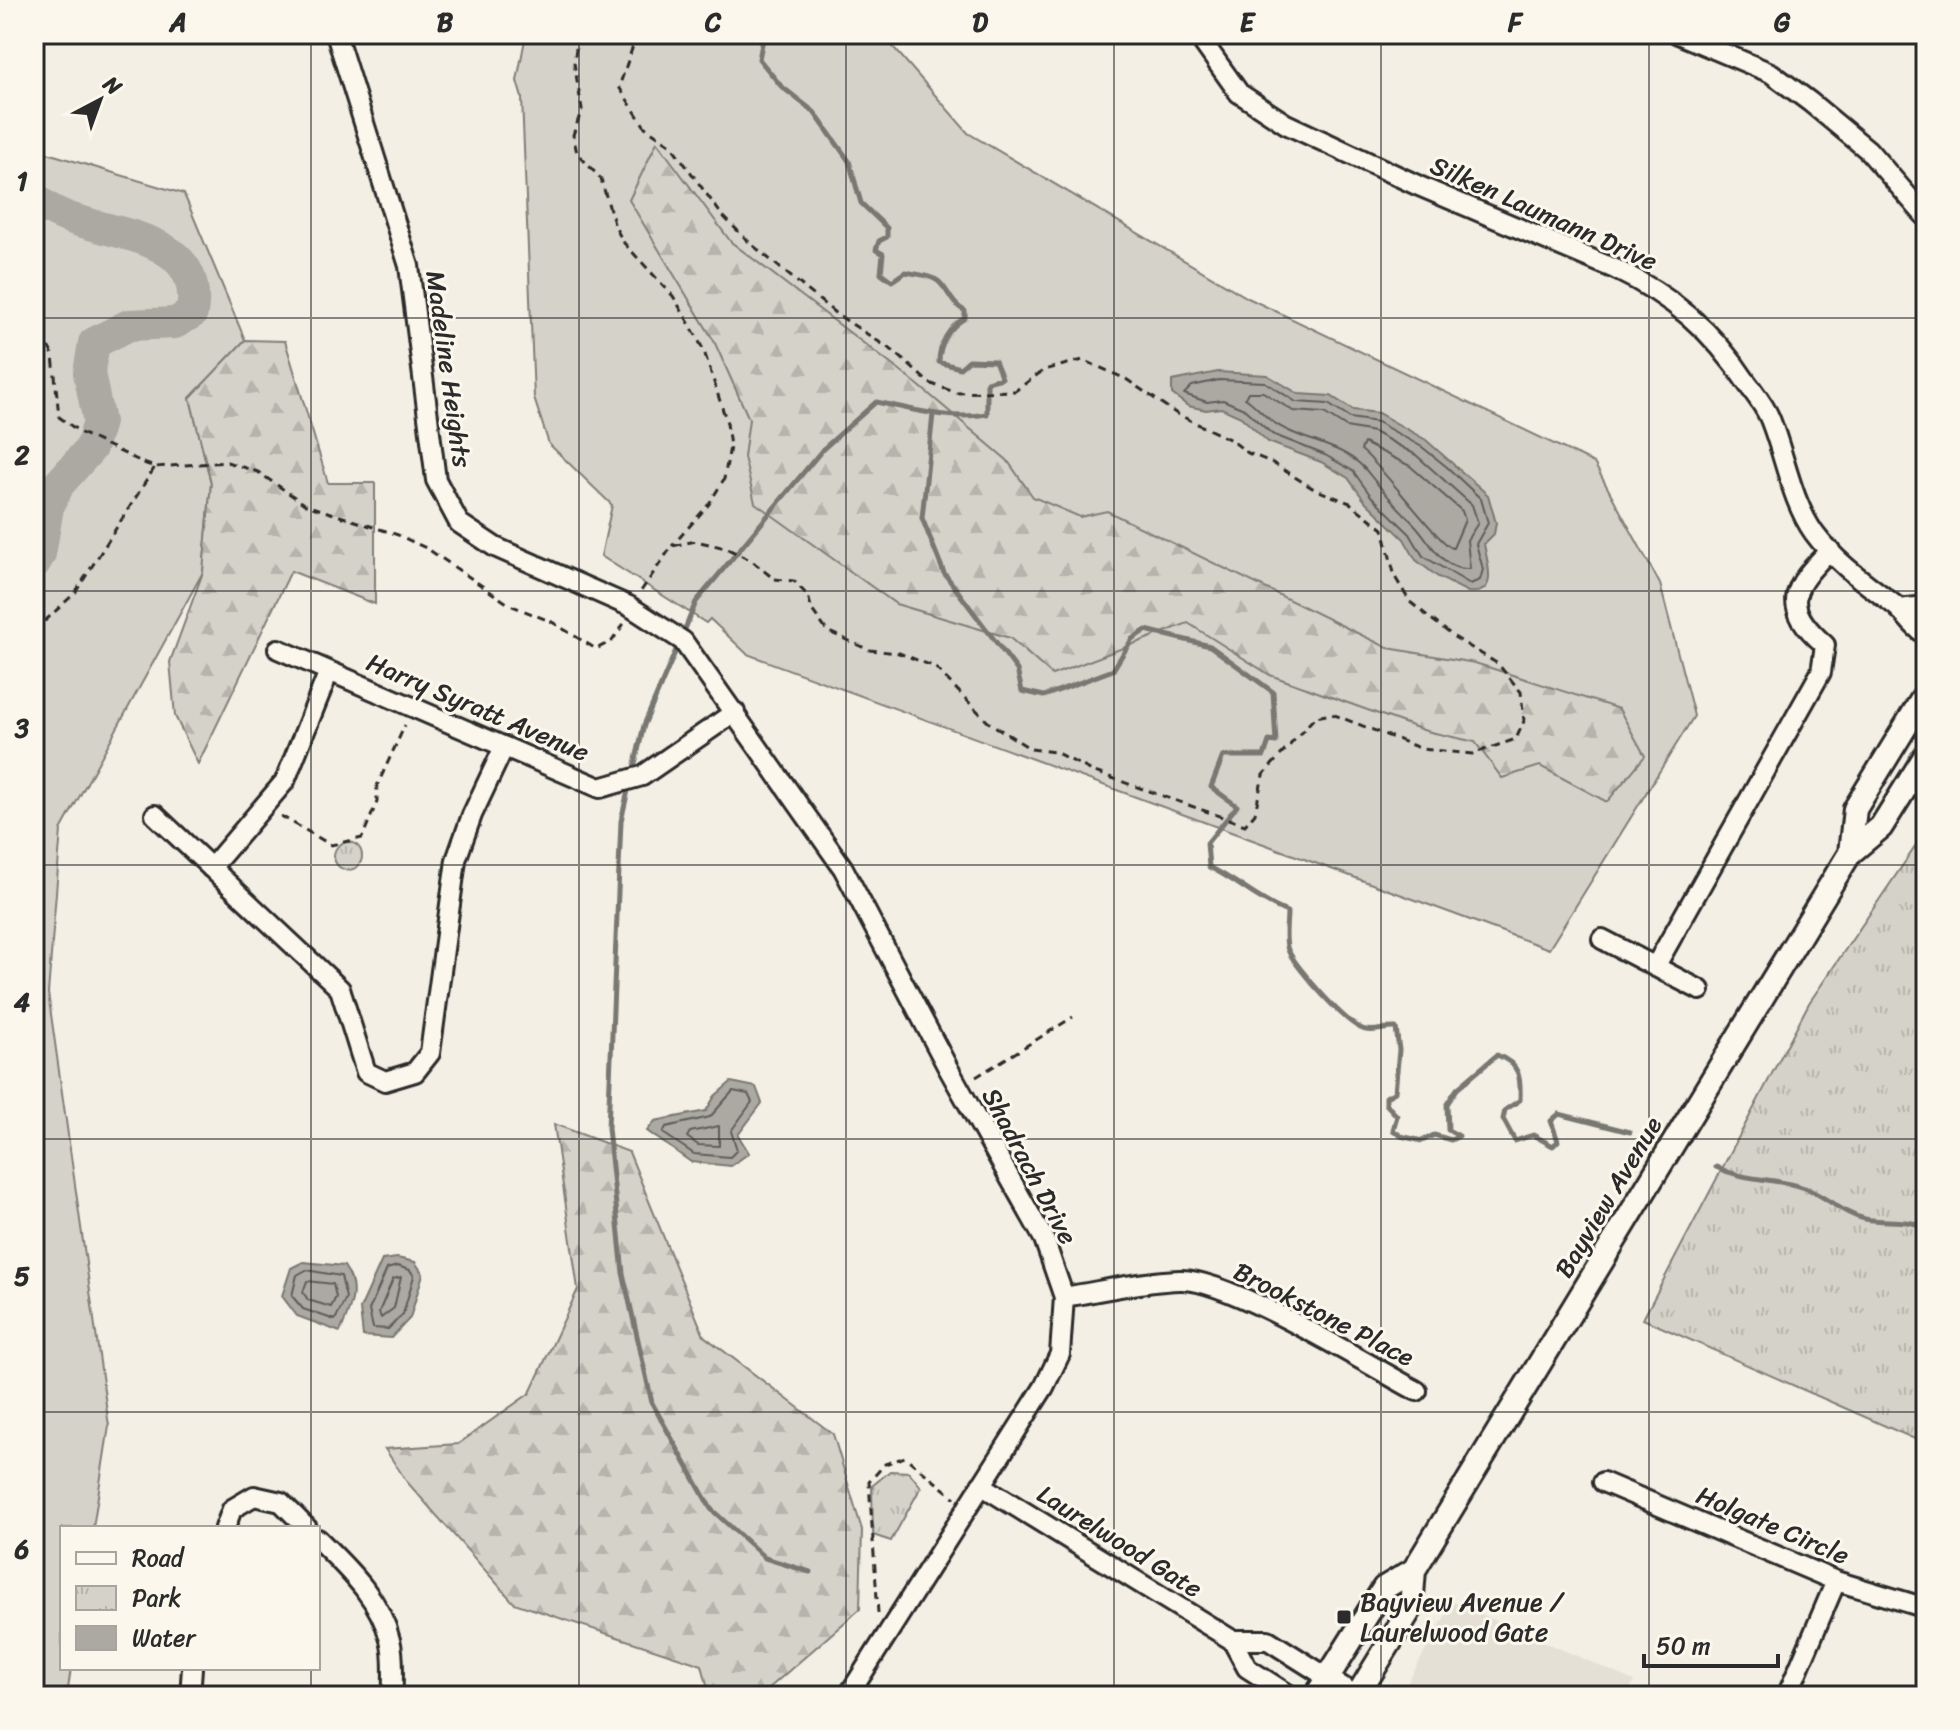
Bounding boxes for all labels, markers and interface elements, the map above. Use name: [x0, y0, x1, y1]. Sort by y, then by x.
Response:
text: A: [168, 0, 187, 45]
text: B: [437, 0, 454, 45]
text: C: [704, 0, 722, 45]
text: D: [972, 0, 988, 45]
text: E: [1240, 0, 1257, 45]
text: F: [1507, 0, 1524, 45]
text: G: [1774, 0, 1791, 45]
north arrow: [60, 60, 140, 140]
text: N: [93, 65, 132, 105]
street label: Silken Laumann Drive: [1423, 142, 1665, 284]
text: 1: [16, 158, 28, 204]
street label: Madeline Heights: [412, 268, 486, 471]
text: 2: [13, 432, 30, 478]
street label: Harry Syratt Avenue: [359, 639, 597, 775]
text: 3: [14, 705, 30, 751]
text: 4: [14, 979, 30, 1025]
street label: Shadrach Drive: [969, 1079, 1091, 1253]
street label: Bayview Avenue: [1541, 1107, 1675, 1287]
street label: Brookstone Place: [1225, 1249, 1423, 1380]
text: 5: [14, 1253, 30, 1299]
street label: Laurelwood Gate: [1028, 1472, 1212, 1610]
street label: Holgate Circle: [1689, 1472, 1857, 1578]
text: 6: [14, 1526, 30, 1572]
legend: [60, 1526, 320, 1670]
text: Road: [132, 1537, 186, 1579]
text: Park: [132, 1577, 181, 1619]
place label: Bayview Avenue / Laurelwood Gate: [1360, 1579, 1565, 1655]
marker: Bayview Avenue / Laurelwood Gate: [1335, 1608, 1353, 1626]
text: Water: [132, 1617, 197, 1659]
scale bar: [1644, 1618, 1778, 1668]
text: 50 m: [1656, 1625, 1711, 1667]

